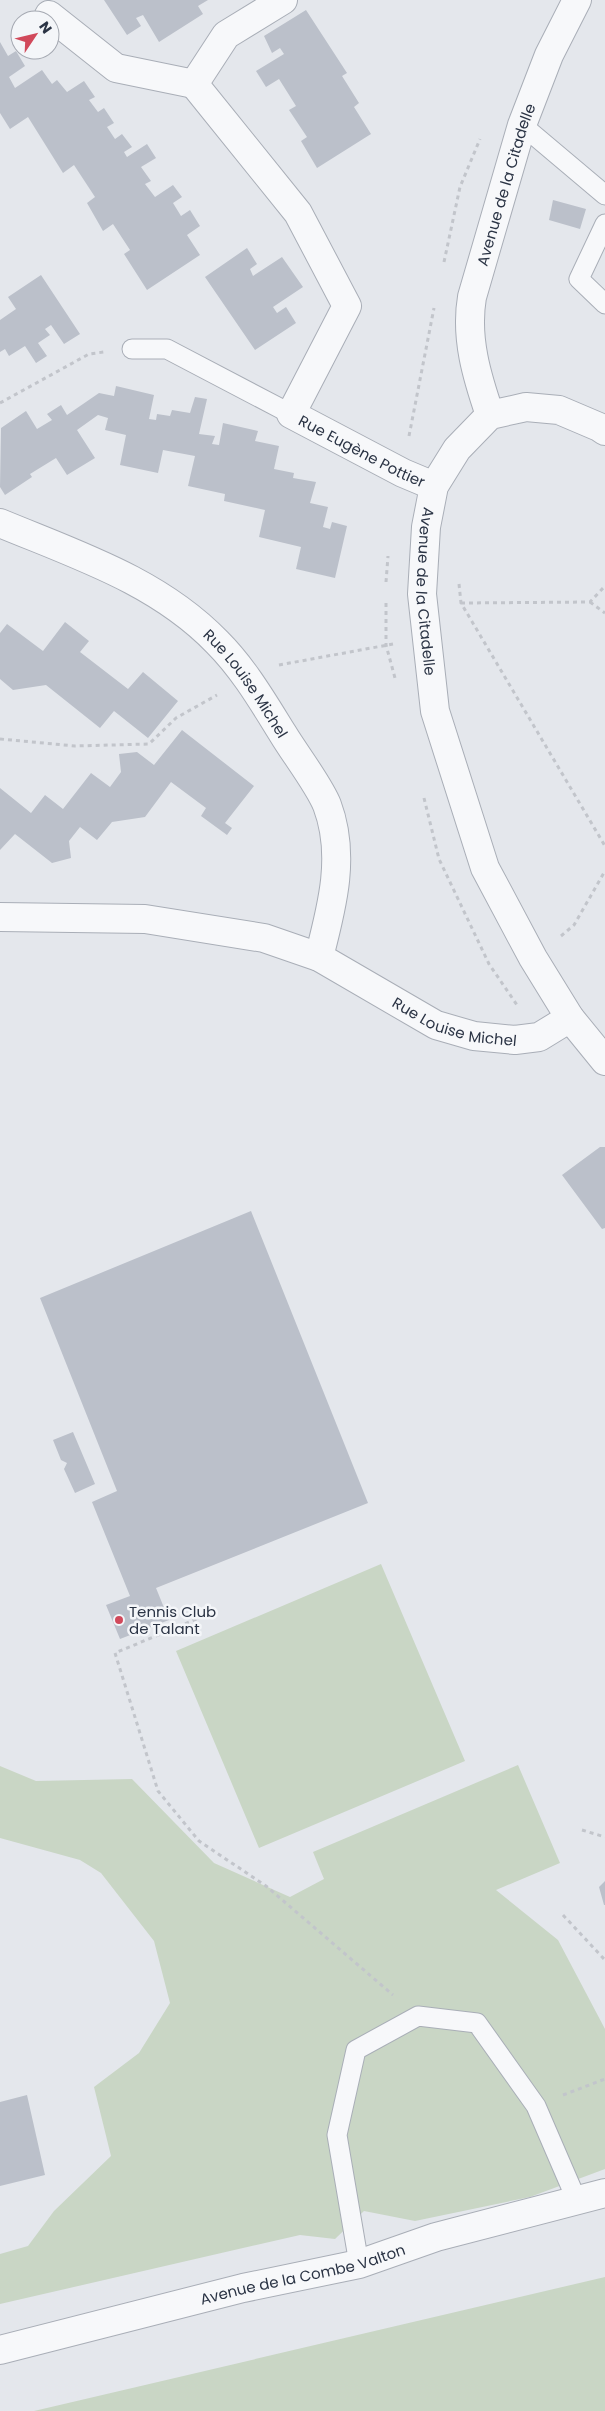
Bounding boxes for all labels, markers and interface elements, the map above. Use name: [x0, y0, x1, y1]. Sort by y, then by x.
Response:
north arrow: [10, 10, 60, 60]
text: N: [34, 17, 57, 38]
street label: Avenue de la Citadelle: [471, 100, 540, 268]
street label: Rue Eugène Pottier: [295, 410, 429, 492]
street label: Avenue de la Citadelle: [411, 506, 441, 677]
street label: Rue Louise Michel: [199, 624, 293, 742]
street label: Rue Louise Michel: [389, 992, 518, 1051]
place label: Tennis Club de Talant: [129, 1601, 216, 1639]
marker: Tennis Club de Talant: [113, 1614, 125, 1626]
street label: Avenue de la Combe Valton: [198, 2238, 408, 2309]

